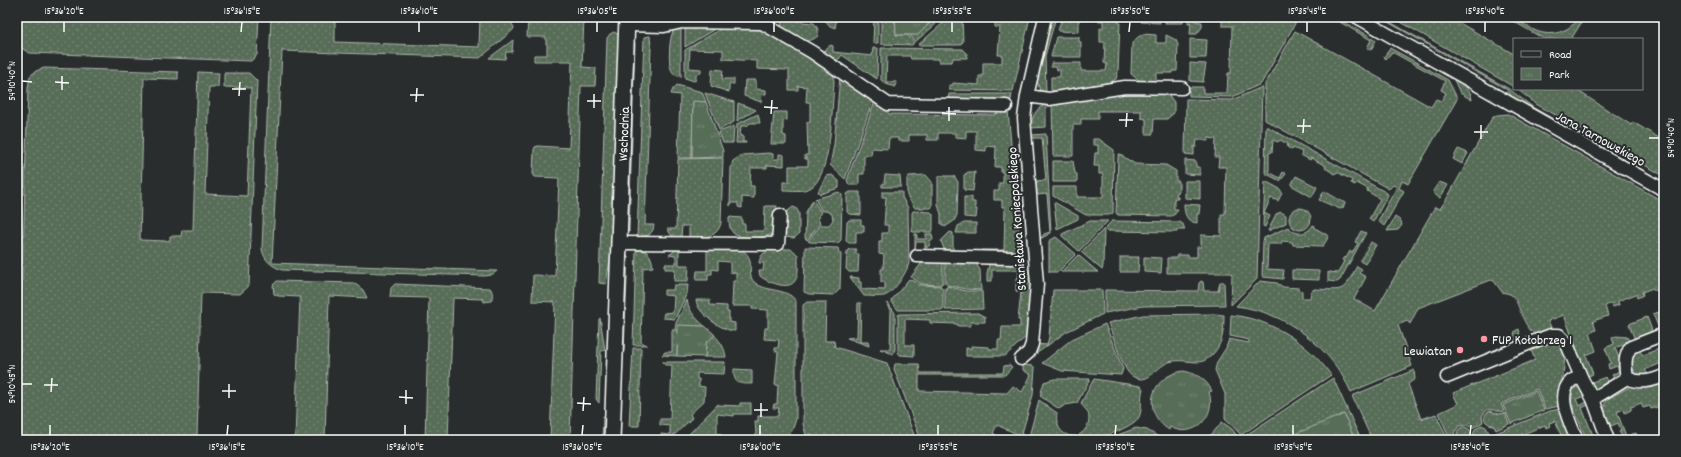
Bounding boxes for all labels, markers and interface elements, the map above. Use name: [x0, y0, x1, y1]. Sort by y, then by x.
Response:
text: 15°36'20"E: [44, 5, 84, 19]
text: 15°36'15"E: [224, 5, 261, 19]
text: 15°36'10"E: [400, 5, 438, 19]
text: 15°36'05"E: [577, 5, 617, 19]
text: 15°36'00"E: [754, 5, 795, 19]
text: 15°35'55"E: [933, 5, 972, 19]
text: 15°35'50"E: [1110, 5, 1150, 19]
text: 15°35'45"E: [1288, 5, 1326, 19]
text: 15°35'40"E: [1466, 5, 1505, 19]
legend: [1513, 38, 1643, 90]
text: Road: [1549, 47, 1571, 64]
text: 54°10'40"N: [6, 61, 20, 101]
text: Park: [1549, 67, 1570, 84]
street label: Wschodnia: [614, 106, 636, 162]
street label: Jana Tarnowskiego: [1552, 107, 1648, 173]
text: 54°10'40"N: [1665, 118, 1679, 158]
street label: Stanisława Koniecpolskiego: [1003, 146, 1033, 291]
place label: FUP Kołobrzeg 1: [1492, 331, 1572, 351]
marker: FUP Kołobrzeg 1: [1479, 334, 1489, 344]
place label: Lewiatan: [1404, 342, 1452, 362]
marker: Lewiatan: [1455, 345, 1465, 355]
text: 54°10'45"N: [6, 365, 20, 403]
text: 15°36'20"E: [30, 441, 70, 455]
text: 15°36'15"E: [209, 441, 246, 455]
text: 15°36'10"E: [386, 441, 424, 455]
text: 15°36'05"E: [562, 441, 602, 455]
text: 15°36'00"E: [740, 441, 781, 455]
text: 15°35'55"E: [919, 441, 958, 455]
text: 15°35'50"E: [1095, 441, 1135, 455]
text: 15°35'45"E: [1274, 441, 1312, 455]
text: 15°35'40"E: [1451, 441, 1490, 455]

